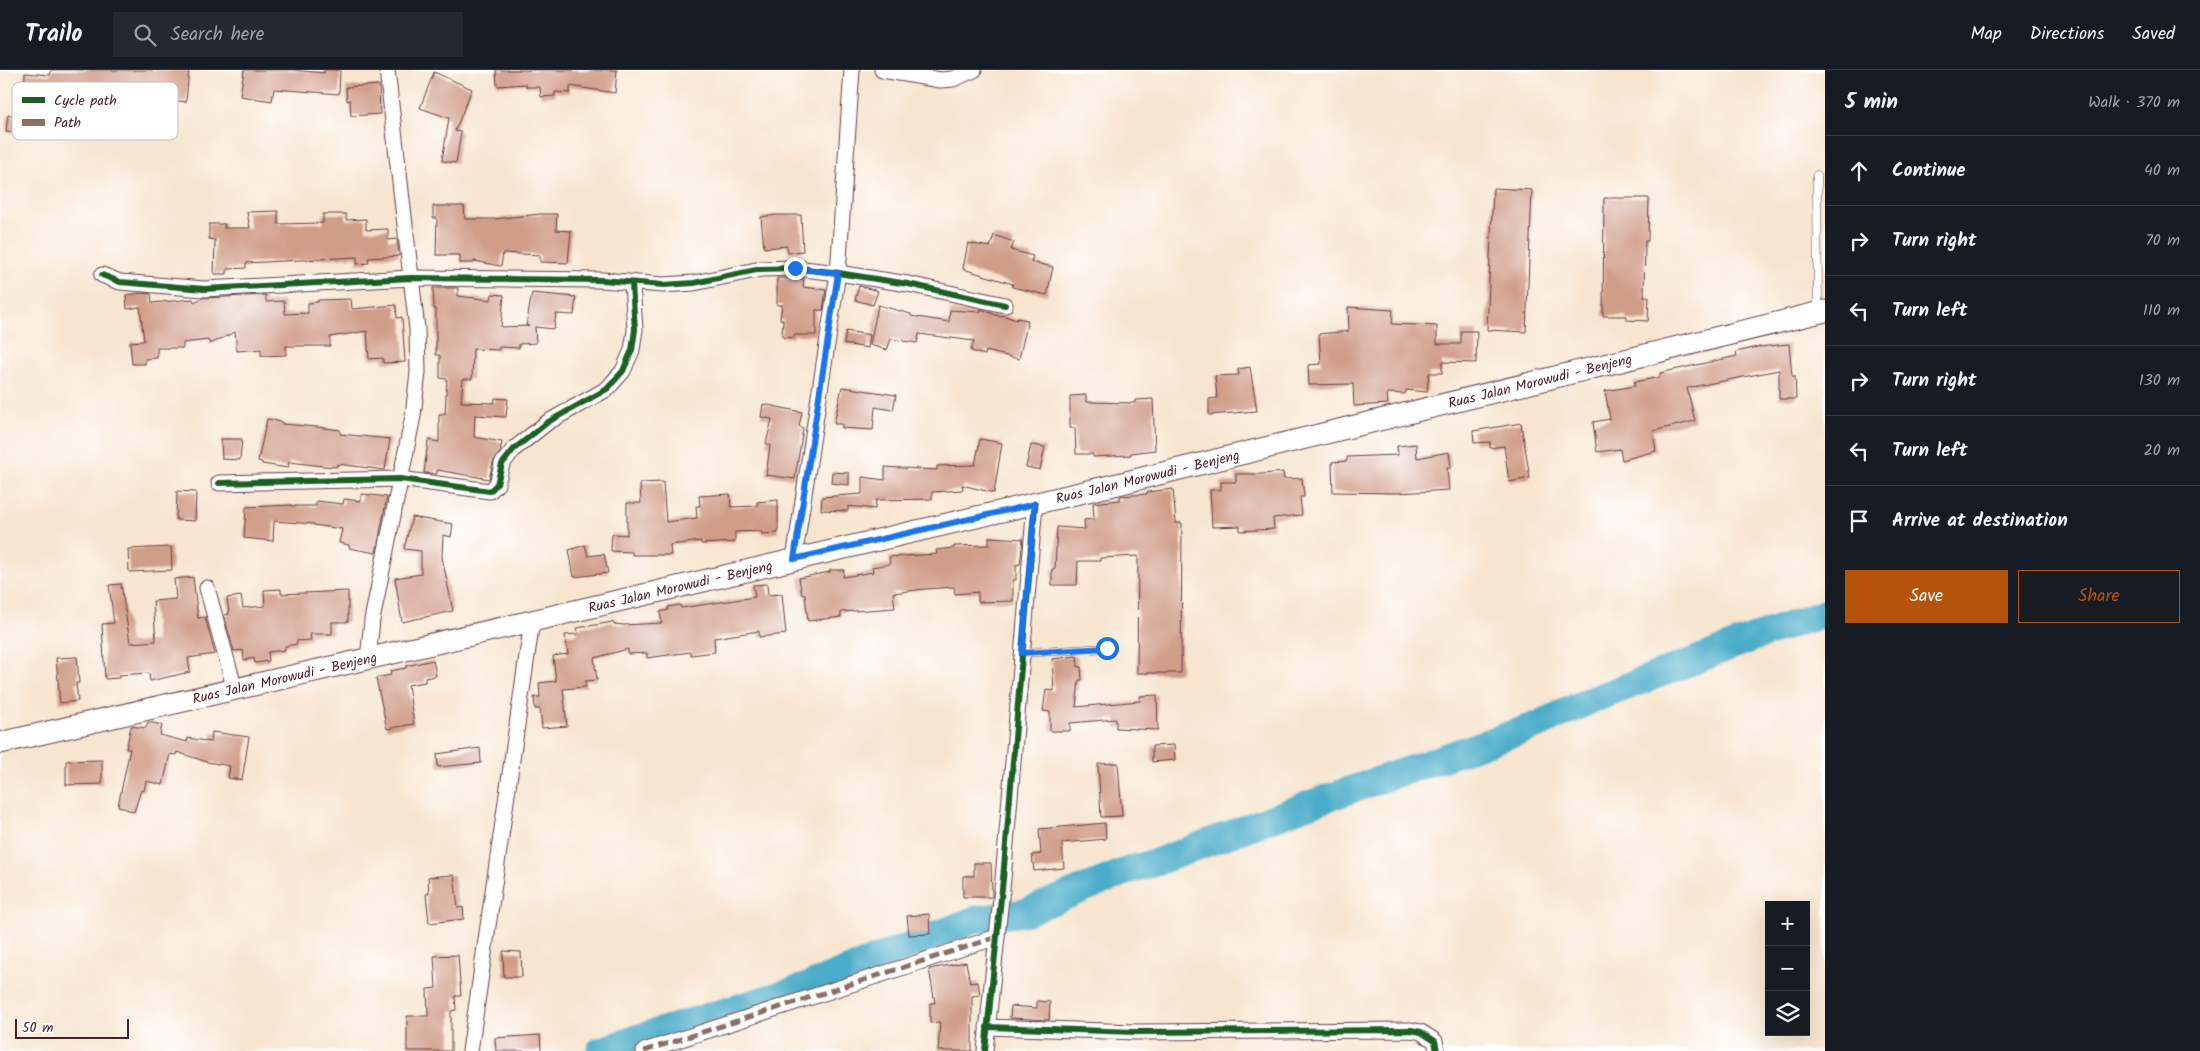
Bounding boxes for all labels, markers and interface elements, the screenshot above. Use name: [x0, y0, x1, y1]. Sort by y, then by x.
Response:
search box: [113, 12, 463, 57]
text: Trailo: [25, 15, 83, 54]
text: Search here: [171, 20, 264, 50]
text: Map: [1970, 20, 2002, 49]
text: Directions: [2030, 20, 2104, 49]
text: Saved: [2132, 20, 2175, 49]
icon: search: [131, 21, 159, 49]
legend: [12, 82, 178, 140]
text: 5 min: [1845, 86, 1898, 119]
text: Cycle path: [54, 90, 117, 112]
text: Walk · 370 m: [2088, 90, 2180, 115]
text: Path: [54, 112, 81, 134]
text: Continue: [1892, 156, 1965, 186]
icon: ahead: [1845, 157, 1873, 185]
text: 40 m: [2144, 158, 2180, 183]
text: Turn right: [1892, 226, 1977, 256]
icon: right: [1845, 227, 1873, 255]
text: 70 m: [2145, 228, 2180, 253]
route end: [784, 257, 807, 280]
text: Turn left: [1892, 296, 1967, 326]
icon: left: [1845, 297, 1873, 325]
text: 110 m: [2143, 298, 2180, 323]
street label: Ruas Jalan Morowudi - Benjeng: [1446, 349, 1634, 415]
text: Turn right: [1892, 366, 1977, 396]
icon: right: [1845, 367, 1873, 395]
text: 130 m: [2139, 368, 2180, 393]
text: Turn left: [1892, 436, 1967, 466]
icon: left: [1845, 437, 1873, 465]
text: 20 m: [2144, 438, 2180, 463]
street label: Ruas Jalan Morowudi - Benjeng: [1053, 445, 1242, 510]
text: Arrive at destination: [1892, 506, 2068, 536]
icon: arrive: [1845, 507, 1873, 535]
street label: Ruas Jalan Morowudi - Benjeng: [586, 555, 775, 620]
button: Save: [1845, 570, 2008, 623]
button: Share: [2018, 570, 2180, 623]
route start: [1096, 637, 1119, 660]
street label: Ruas Jalan Morowudi - Benjeng: [190, 647, 379, 711]
map controls: [1765, 901, 1810, 1036]
button: +: [1765, 901, 1810, 946]
button: −: [1765, 946, 1810, 991]
button: layers: [1765, 991, 1810, 1036]
scale bar: [15, 1016, 129, 1039]
text: 50 m: [22, 1017, 53, 1039]

